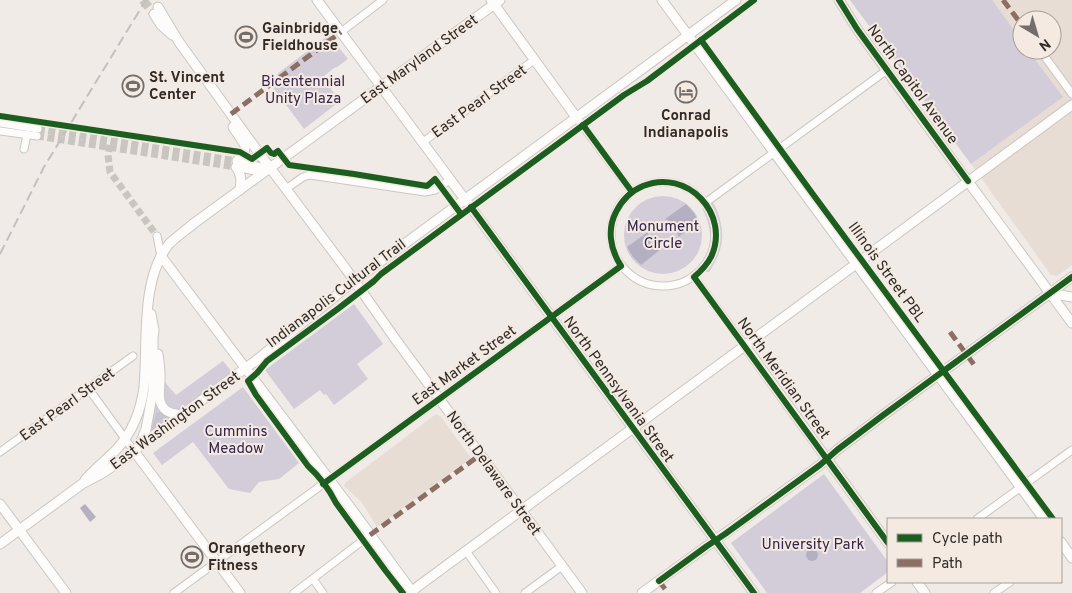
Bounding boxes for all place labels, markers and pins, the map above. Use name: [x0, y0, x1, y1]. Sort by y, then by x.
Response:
place label: Gainbridge Fieldhouse: [262, 20, 338, 56]
sports icon: Gainbridge Fieldhouse: [234, 25, 258, 49]
place label: St. Vincent Center: [149, 69, 225, 105]
sports icon: St. Vincent Center: [121, 74, 145, 98]
hotel icon: Conrad Indianapolis: [674, 80, 698, 104]
place label: Conrad Indianapolis: [643, 107, 729, 143]
place label: Orangetheory Fitness: [208, 540, 306, 576]
sports icon: Orangetheory Fitness: [180, 545, 204, 569]

